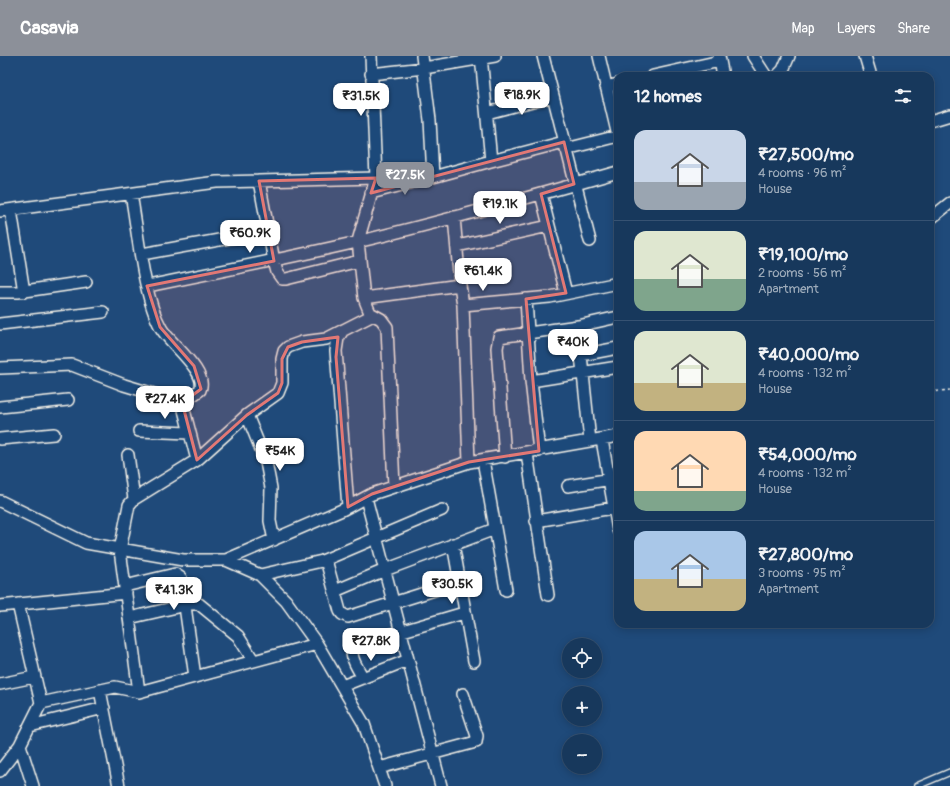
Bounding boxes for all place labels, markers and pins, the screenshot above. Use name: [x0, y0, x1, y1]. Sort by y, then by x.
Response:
pin: ₹18.9K: [489, 82, 555, 116]
pin: ₹31.5K: [328, 83, 394, 117]
pin: ₹27.5K: [372, 162, 438, 196]
pin: ₹19.1K: [467, 191, 533, 225]
pin: ₹60.9K: [217, 220, 283, 254]
pin: ₹61.4K: [450, 258, 516, 292]
pin: ₹40K: [549, 329, 597, 363]
pin: ₹27.4K: [132, 386, 198, 420]
pin: ₹54K: [256, 438, 304, 472]
pin: ₹30.5K: [419, 571, 485, 605]
pin: ₹41.3K: [141, 577, 207, 611]
pin: ₹27.8K: [338, 628, 404, 662]

